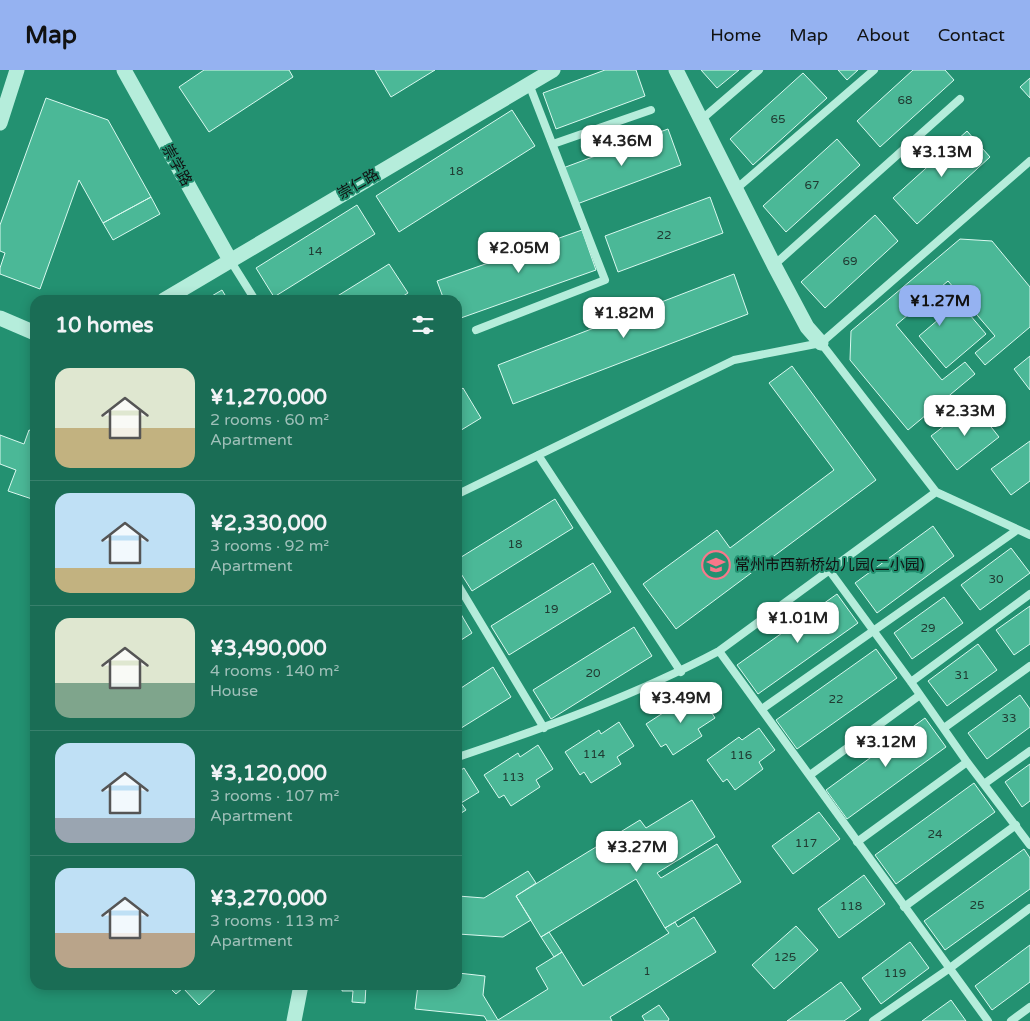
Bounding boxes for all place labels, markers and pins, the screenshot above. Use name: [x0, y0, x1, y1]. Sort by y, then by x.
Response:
pin: ¥4.36M: [581, 124, 663, 167]
pin: ¥3.13M: [901, 136, 983, 178]
pin: ¥2.05M: [478, 232, 560, 274]
pin: ¥1.27M: [899, 284, 981, 327]
pin: ¥1.82M: [583, 296, 665, 339]
pin: ¥2.33M: [924, 394, 1006, 437]
school or university icon: 常州市西新桥幼儿园(二小园): [701, 550, 731, 580]
place label: 常州市西新桥幼儿园(二小园): [735, 556, 924, 574]
pin: ¥1.01M: [757, 602, 839, 644]
pin: ¥3.49M: [640, 682, 722, 724]
pin: ¥3.12M: [845, 726, 927, 768]
pin: ¥3.27M: [596, 830, 678, 873]

